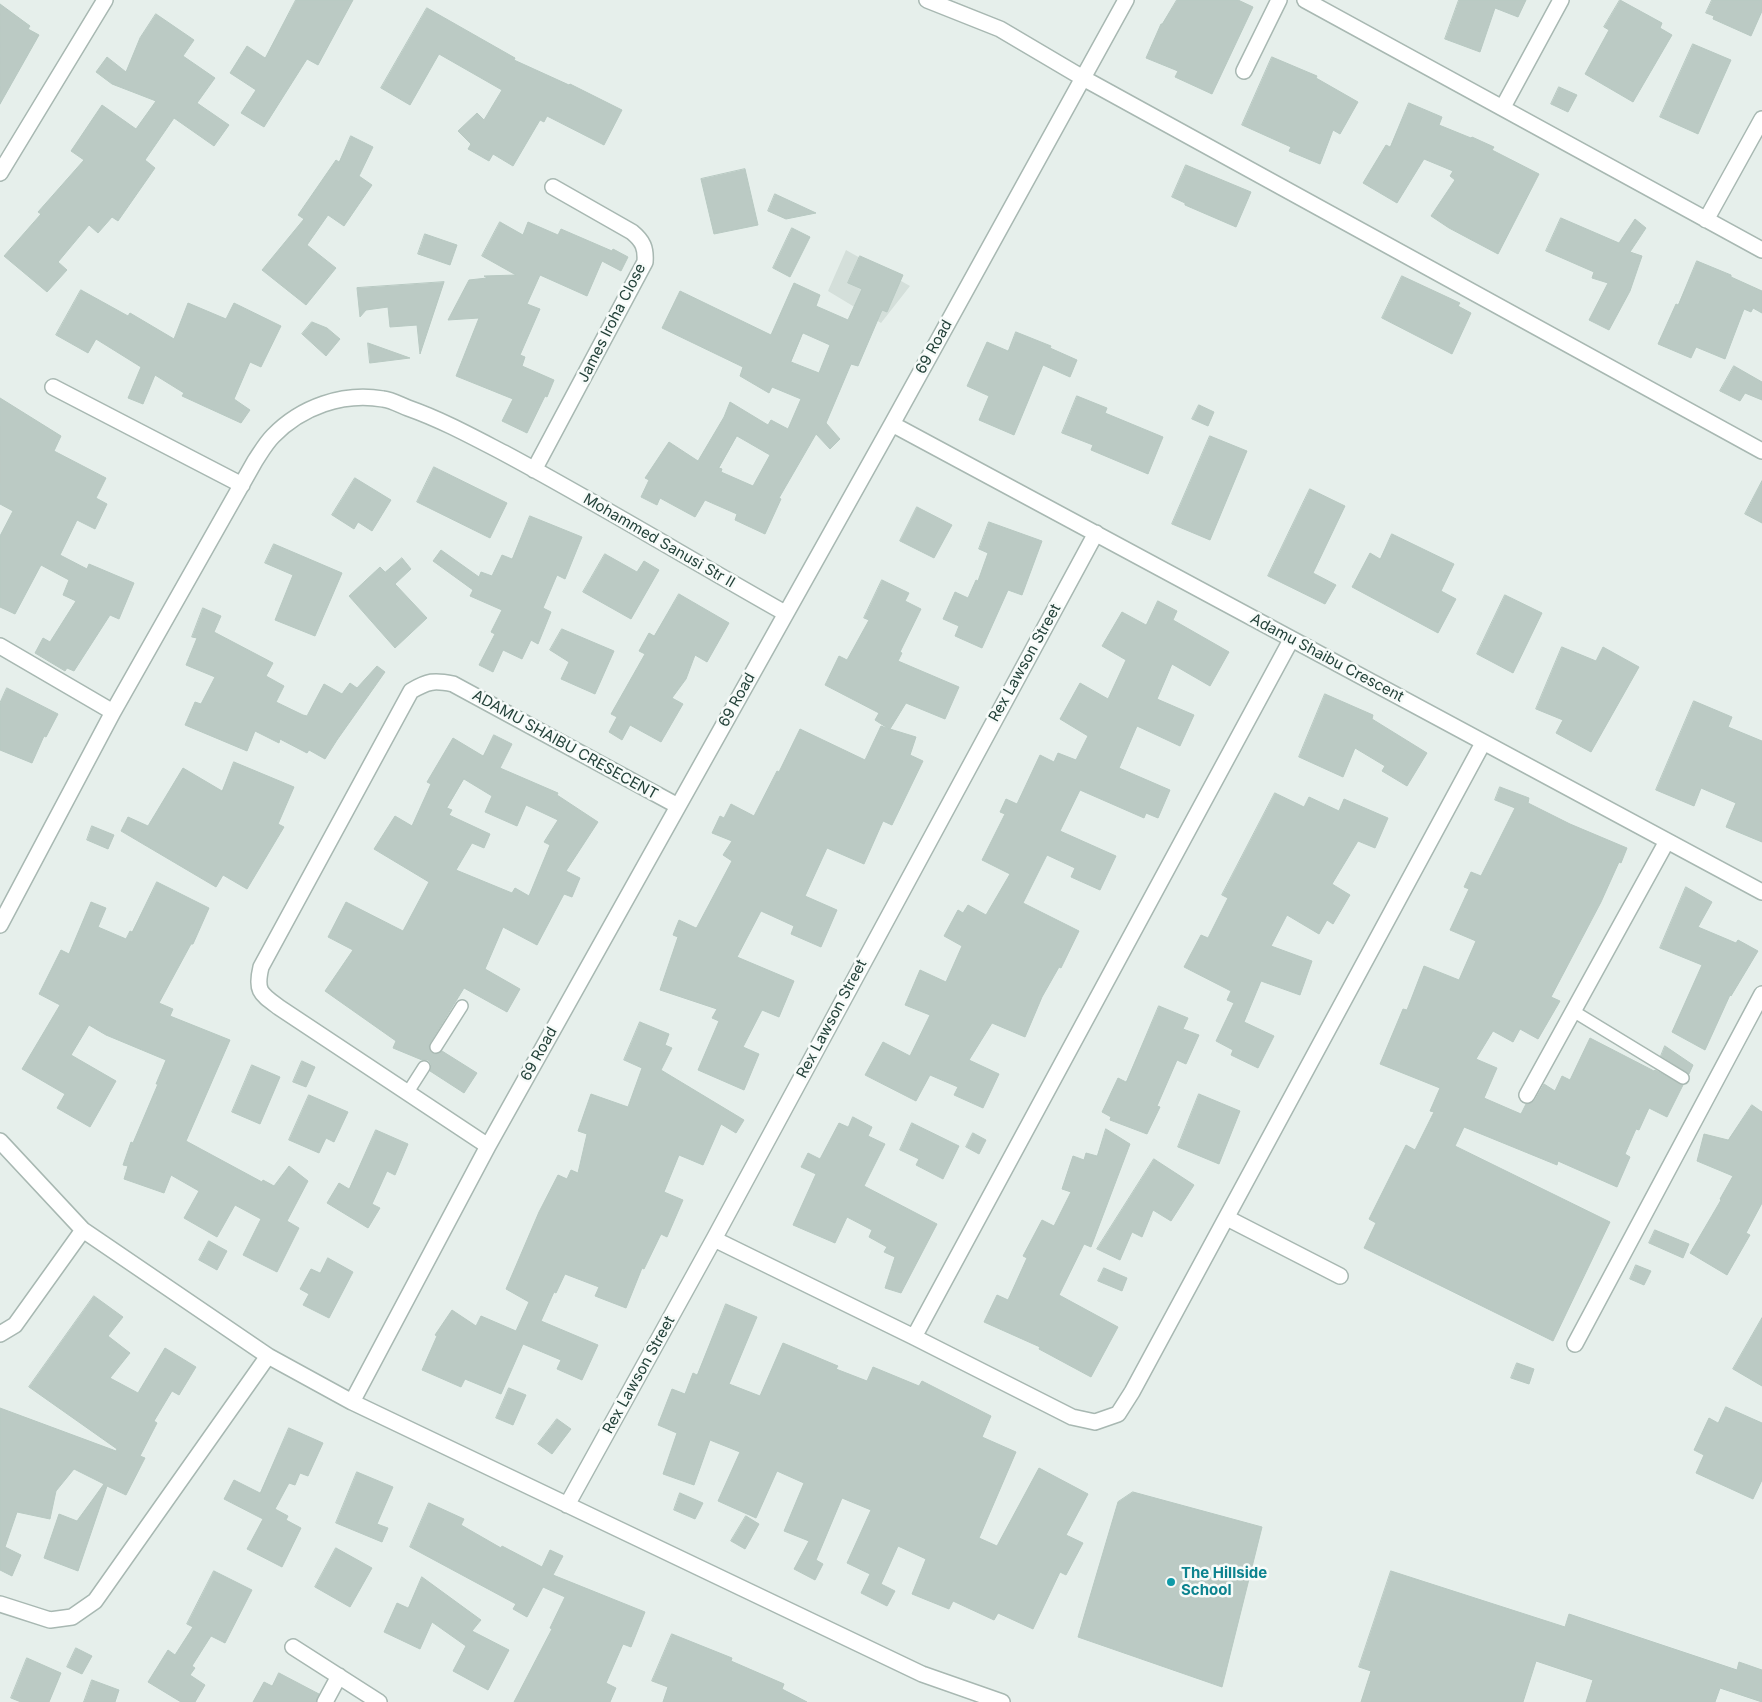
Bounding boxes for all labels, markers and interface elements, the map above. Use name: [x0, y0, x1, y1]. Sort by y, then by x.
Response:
street label: James Iroha Close: [574, 260, 650, 386]
street label: 69 Road: [912, 317, 956, 377]
street label: Mohammed Sanusi Str II: [580, 490, 738, 592]
street label: Rex Lawson Street: [985, 601, 1065, 725]
street label: Adamu Shaibu Crescent: [1247, 610, 1407, 706]
street label: 69 Road: [715, 670, 759, 730]
street label: ADAMU SHAIBU CRESECENT: [469, 686, 661, 804]
street label: Rex Lawson Street: [793, 957, 871, 1081]
street label: 69 Road: [517, 1024, 561, 1084]
street label: Rex Lawson Street: [599, 1313, 679, 1437]
place label: The Hillside School: [1181, 1564, 1267, 1599]
marker: The Hillside School: [1165, 1576, 1177, 1588]

